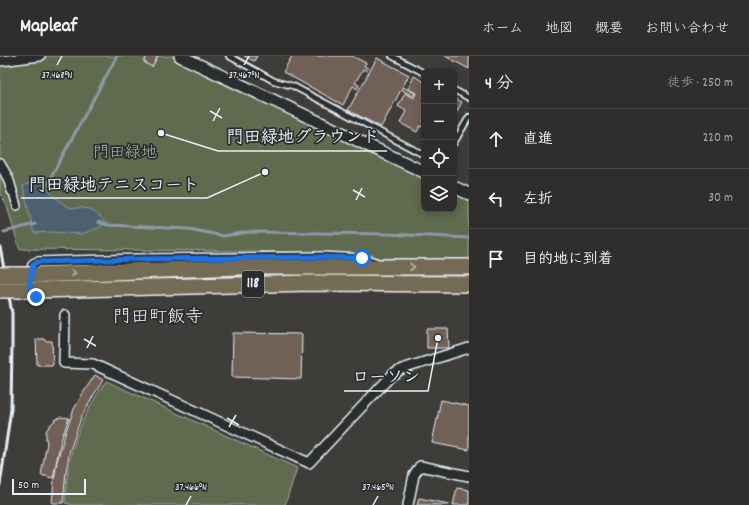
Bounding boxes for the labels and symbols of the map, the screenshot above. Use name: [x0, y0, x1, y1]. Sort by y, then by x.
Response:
text: 37.468°N: [41, 69, 73, 83]
text: 37.467°N: [229, 69, 260, 83]
callout: 門田緑地グラウンド: [218, 122, 387, 151]
text: 門田緑地グラウンド: [227, 127, 380, 151]
park label: 門田緑地: [93, 142, 157, 165]
callout: 門田緑地テニスコート: [21, 169, 207, 198]
text: 門田緑地テニスコート: [29, 175, 199, 199]
route start: [353, 249, 371, 267]
one-way arrow: [409, 263, 415, 271]
one-way arrow: [70, 269, 76, 277]
road number: 118: [242, 271, 264, 297]
route end: [27, 288, 45, 306]
district label: 門田町飯寺: [113, 306, 203, 331]
callout: ローソン: [344, 362, 428, 391]
text: ローソン: [352, 367, 420, 391]
scale bar: [12, 477, 86, 496]
text: 37.466°N: [175, 481, 207, 495]
text: 37.465°N: [362, 481, 394, 495]

